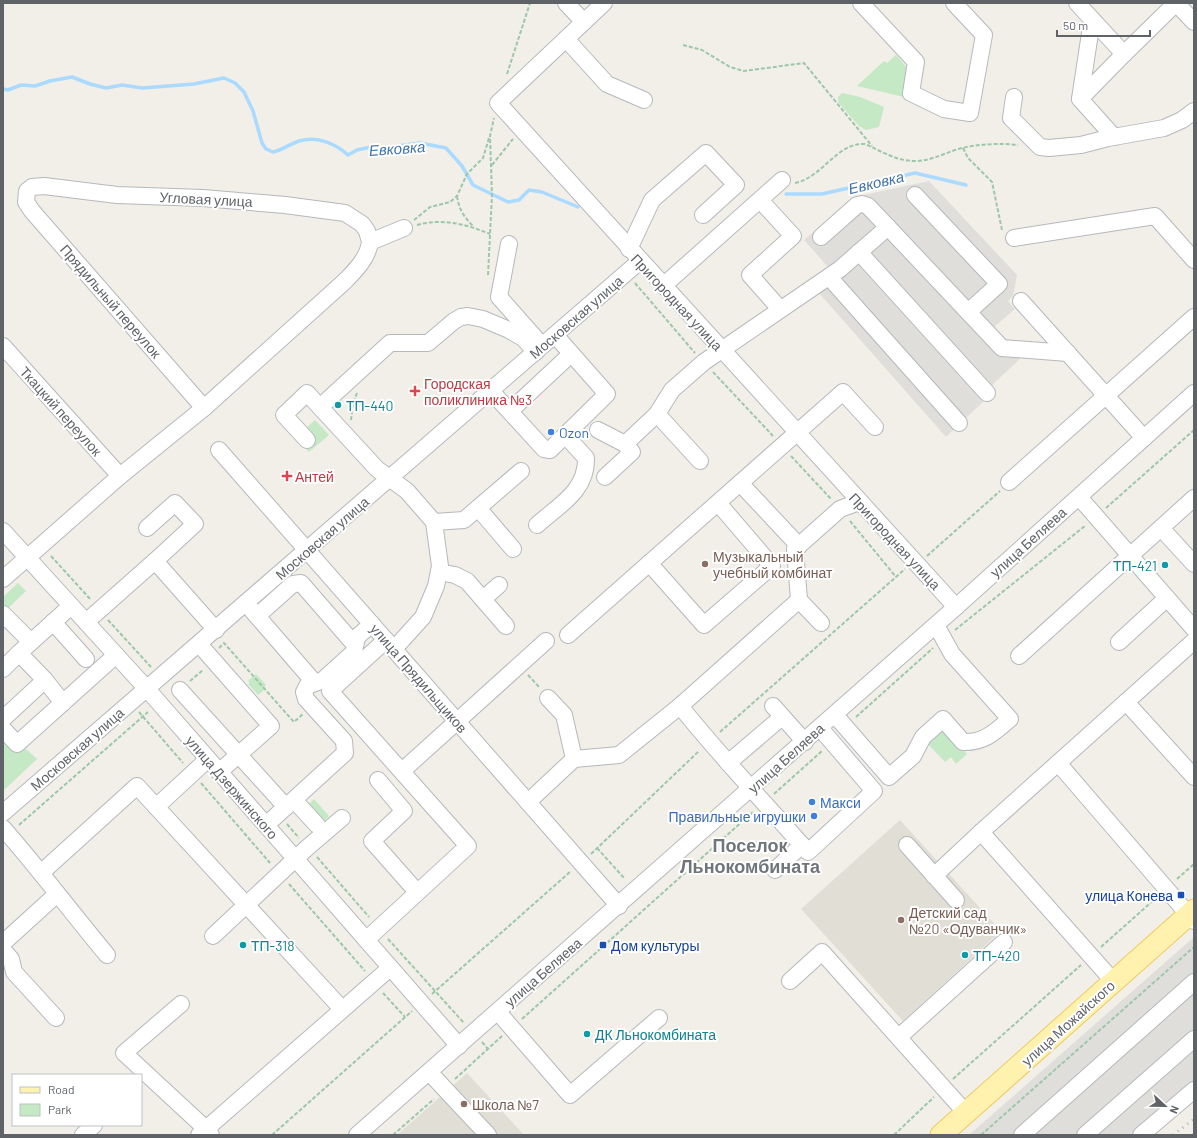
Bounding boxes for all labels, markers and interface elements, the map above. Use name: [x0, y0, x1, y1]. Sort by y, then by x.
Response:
scale bar: [1057, 12, 1150, 38]
text: 50 m: [1063, 18, 1088, 32]
water label: Евковка: [368, 137, 426, 159]
water label: Евковка: [846, 167, 906, 197]
street label: Угловая улица: [159, 188, 253, 210]
street label: Прядильный переулок: [57, 241, 166, 362]
street label: Пригородная улица: [628, 250, 726, 354]
street label: Московская улица: [526, 272, 626, 362]
street label: Ткацкий переулок: [16, 363, 106, 460]
place label: Городская поликлиника №3: [424, 375, 532, 408]
marker: Городская поликлиника №3: [409, 385, 421, 397]
place label: ТП-440: [346, 397, 393, 414]
marker: ТП-440: [333, 400, 343, 410]
place label: Ozon: [559, 424, 589, 441]
marker: Ozon: [546, 427, 556, 437]
place label: Антей: [295, 468, 334, 485]
marker: Антей: [282, 471, 292, 481]
street label: Пригородная улица: [846, 489, 944, 593]
street label: Московская улица: [272, 493, 372, 583]
street label: улица Беляева: [986, 503, 1070, 581]
place label: Музыкальный учебный комбинат: [713, 548, 833, 581]
place label: ТП-421: [1113, 557, 1157, 574]
marker: Музыкальный учебный комбинат: [700, 559, 710, 569]
marker: ТП-421: [1160, 560, 1170, 570]
street label: улица Прядильщиков: [367, 620, 471, 736]
street label: Московская улица: [27, 704, 127, 794]
street label: улица Беляева: [744, 719, 828, 797]
street label: улица Дзержинского: [182, 732, 282, 842]
place label: Макси: [820, 794, 861, 811]
marker: Макси: [807, 797, 817, 807]
place label: Правильные игрушки: [669, 808, 806, 825]
marker: Правильные игрушки: [809, 811, 819, 821]
district label: Поселок Льнокомбината: [680, 834, 821, 877]
place label: улица Конева: [1085, 887, 1173, 904]
marker: улица Конева: [1176, 890, 1186, 900]
place label: Детский сад №20 «Одуванчик»: [909, 904, 1027, 937]
marker: Детский сад №20 «Одуванчик»: [896, 915, 906, 925]
street label: улица Беляева: [501, 934, 585, 1010]
place label: ТП-318: [251, 937, 294, 954]
place label: Дом культуры: [611, 937, 699, 954]
marker: ТП-318: [238, 940, 248, 950]
marker: Дом культуры: [598, 940, 608, 950]
place label: ТП-420: [973, 947, 1020, 964]
marker: ТП-420: [960, 950, 970, 960]
street label: улица Можайского: [1018, 977, 1118, 1069]
place label: ДК Льнокомбината: [595, 1026, 716, 1043]
marker: ДК Льнокомбината: [582, 1029, 592, 1039]
legend: [12, 1074, 142, 1126]
text: Road: [48, 1082, 75, 1096]
north arrow: [1145, 1086, 1185, 1126]
place label: Школа №7: [472, 1096, 539, 1113]
marker: Школа №7: [459, 1099, 469, 1109]
text: Park: [48, 1102, 72, 1116]
text: N: [1167, 1104, 1182, 1116]

